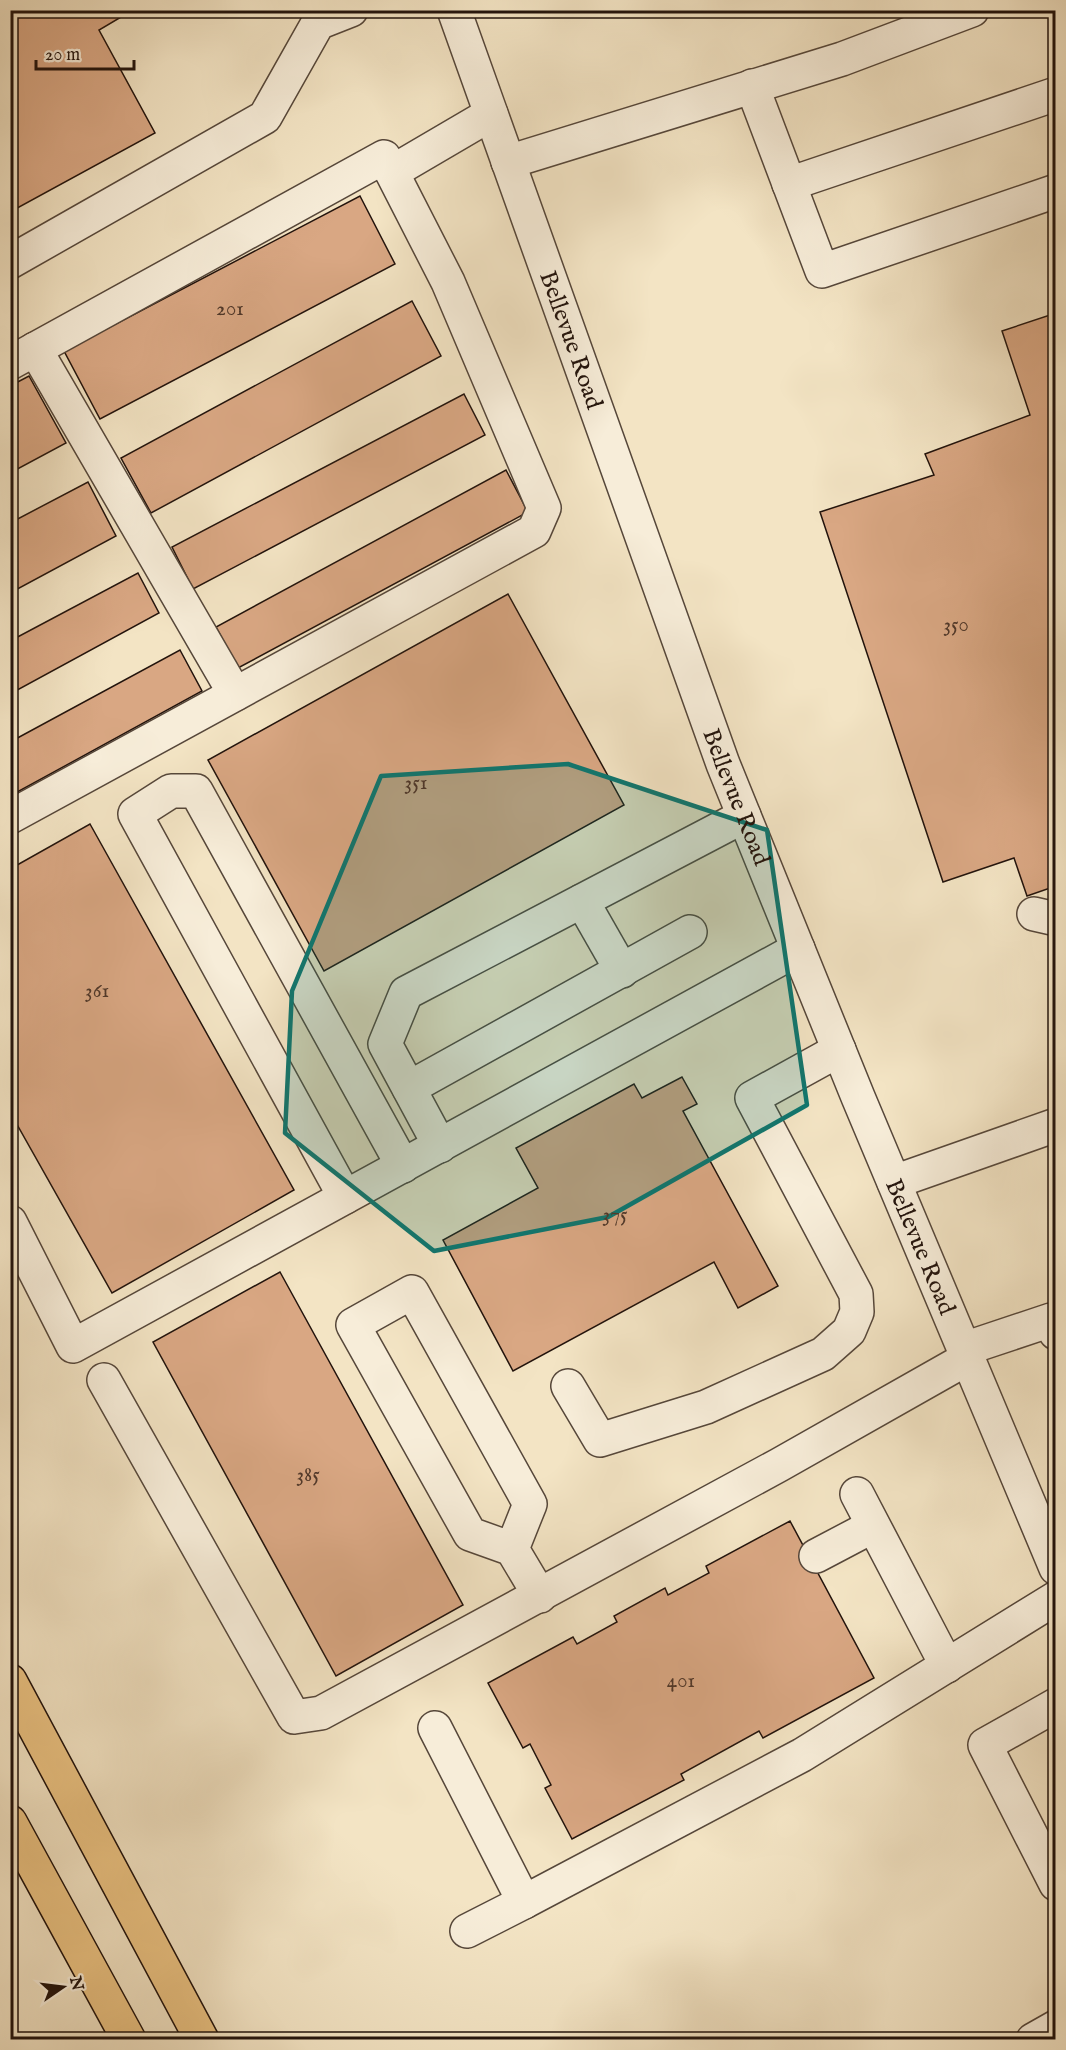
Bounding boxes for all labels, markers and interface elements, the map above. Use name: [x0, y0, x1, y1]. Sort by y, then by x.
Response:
scale bar: [36, 33, 134, 71]
text: 20 m: [45, 44, 80, 67]
street label: Bellevue Road: [531, 267, 609, 414]
house number: 201: [216, 296, 244, 323]
house number: 350: [943, 612, 969, 639]
street label: Bellevue Road: [695, 725, 777, 870]
house number: 351: [404, 770, 428, 797]
house number: 361: [85, 978, 109, 1005]
street label: Bellevue Road: [877, 1174, 962, 1320]
house number: 375: [602, 1202, 628, 1229]
house number: 385: [296, 1462, 320, 1489]
house number: 401: [667, 1668, 695, 1695]
north arrow: [33, 1957, 93, 2017]
text: N: [64, 1974, 87, 1993]

